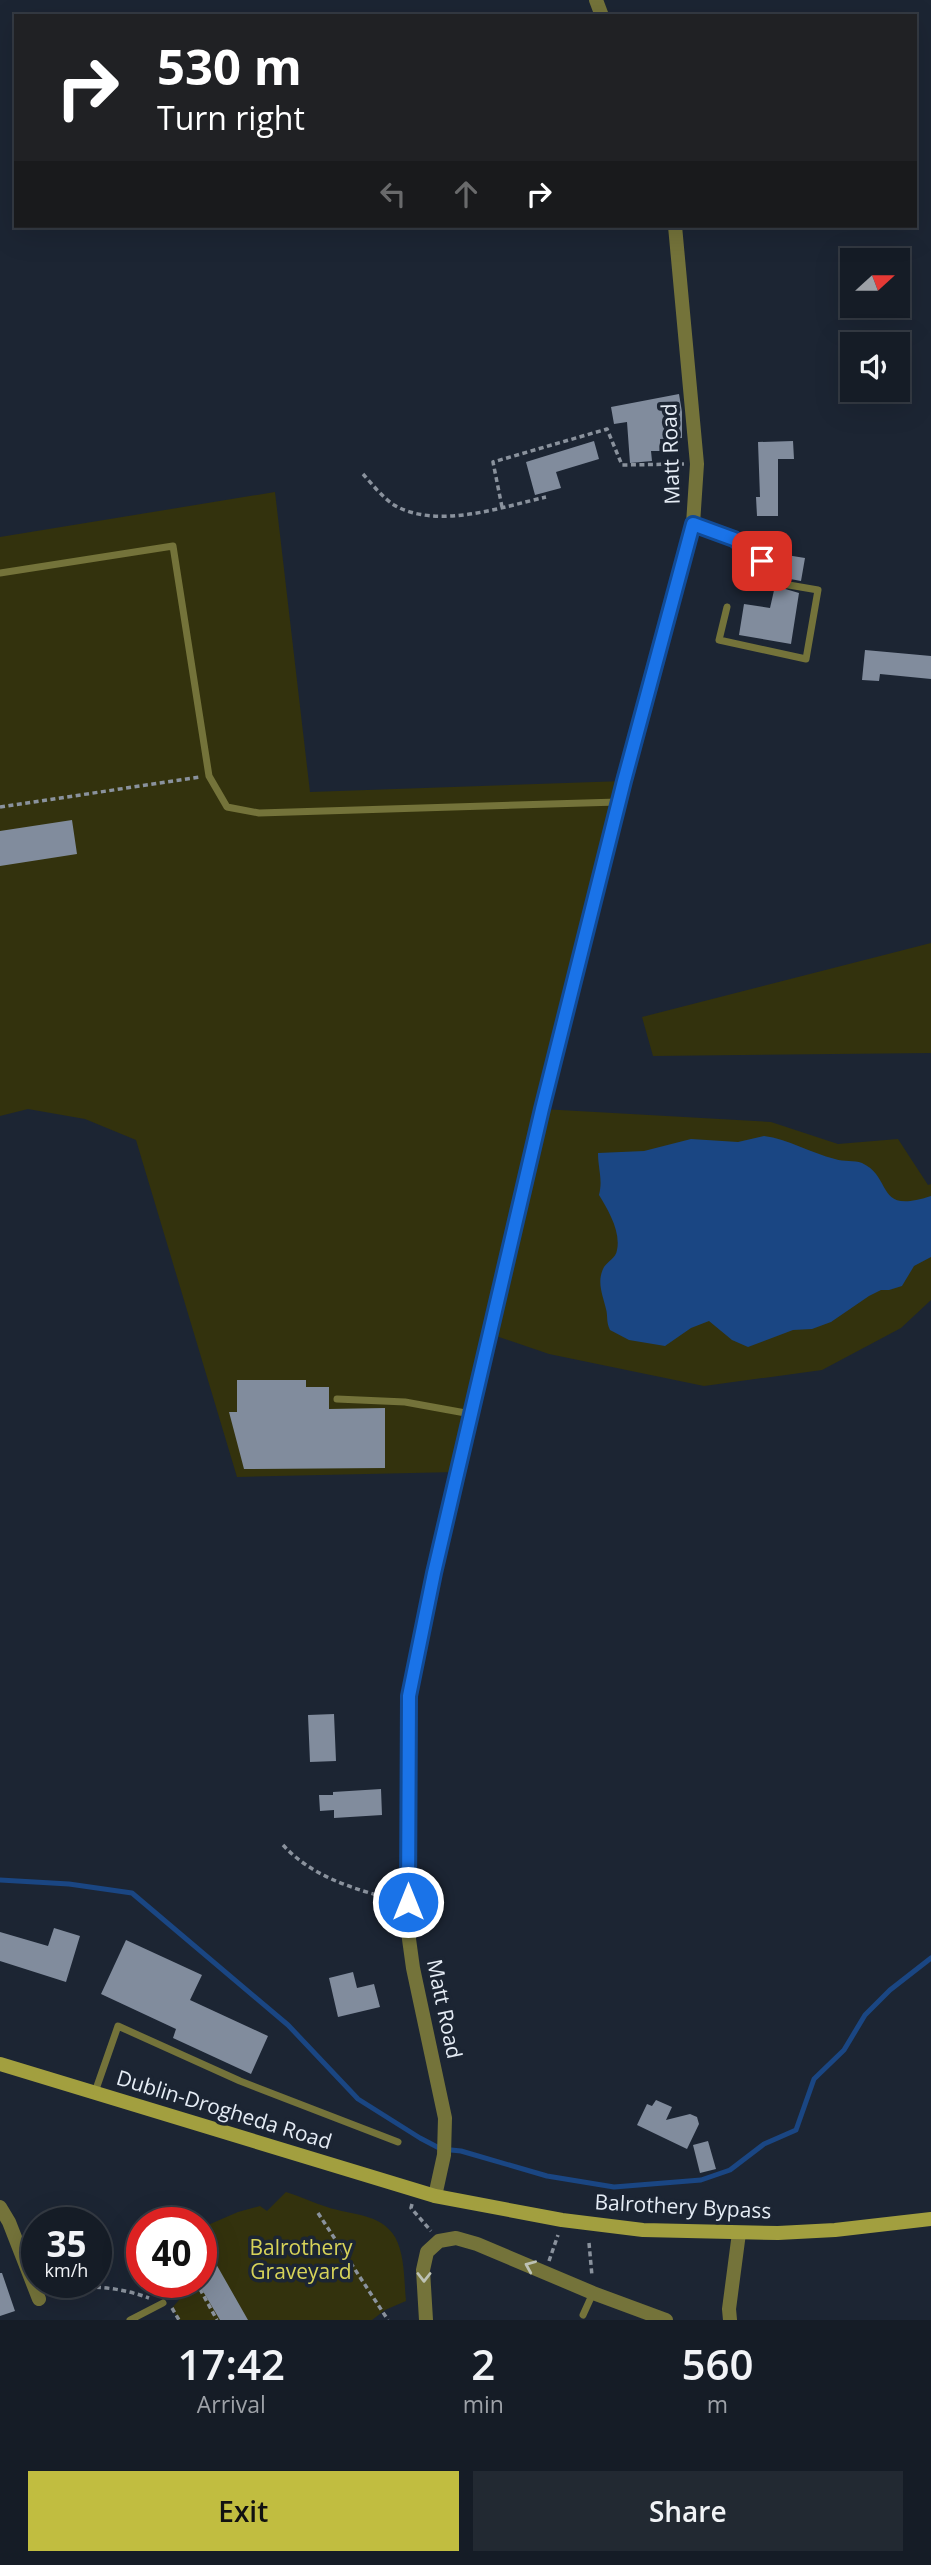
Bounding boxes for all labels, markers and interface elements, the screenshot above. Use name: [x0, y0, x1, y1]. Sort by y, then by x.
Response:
text: 530 m: [157, 33, 302, 99]
icon: right: [42, 42, 133, 133]
text: Turn right: [157, 96, 305, 139]
icon: left: [374, 175, 412, 213]
icon: ahead: [447, 175, 485, 213]
icon: right: [520, 175, 558, 213]
north arrow: [840, 248, 910, 318]
map controls: [840, 248, 910, 402]
button: sound: [840, 332, 910, 402]
street label: Matt Road: [654, 403, 686, 505]
pin: [732, 531, 792, 591]
icon: arrive: [743, 542, 781, 580]
position arrow: [371, 1865, 445, 1939]
street label: Matt Road: [421, 1956, 469, 2061]
street label: Dublin-Drogheda Road: [113, 2063, 335, 2155]
street label: Balrothery Bypass: [594, 2187, 772, 2225]
speed limit sign: 40: [126, 2207, 217, 2298]
text: 35: [46, 2220, 87, 2267]
park label: Balrothery Graveyard: [249, 2233, 353, 2285]
text: km/h: [45, 2258, 88, 2282]
one-way arrow: [525, 2260, 537, 2274]
one-way arrow: [416, 2273, 432, 2283]
text: 17:42: [178, 2335, 285, 2392]
text: 2: [471, 2335, 495, 2392]
text: 560: [681, 2335, 753, 2392]
text: Arrival: [197, 2388, 266, 2420]
text: min: [463, 2388, 504, 2420]
text: m: [707, 2388, 728, 2420]
button: Exit: [28, 2471, 459, 2551]
button: Share: [473, 2471, 903, 2551]

